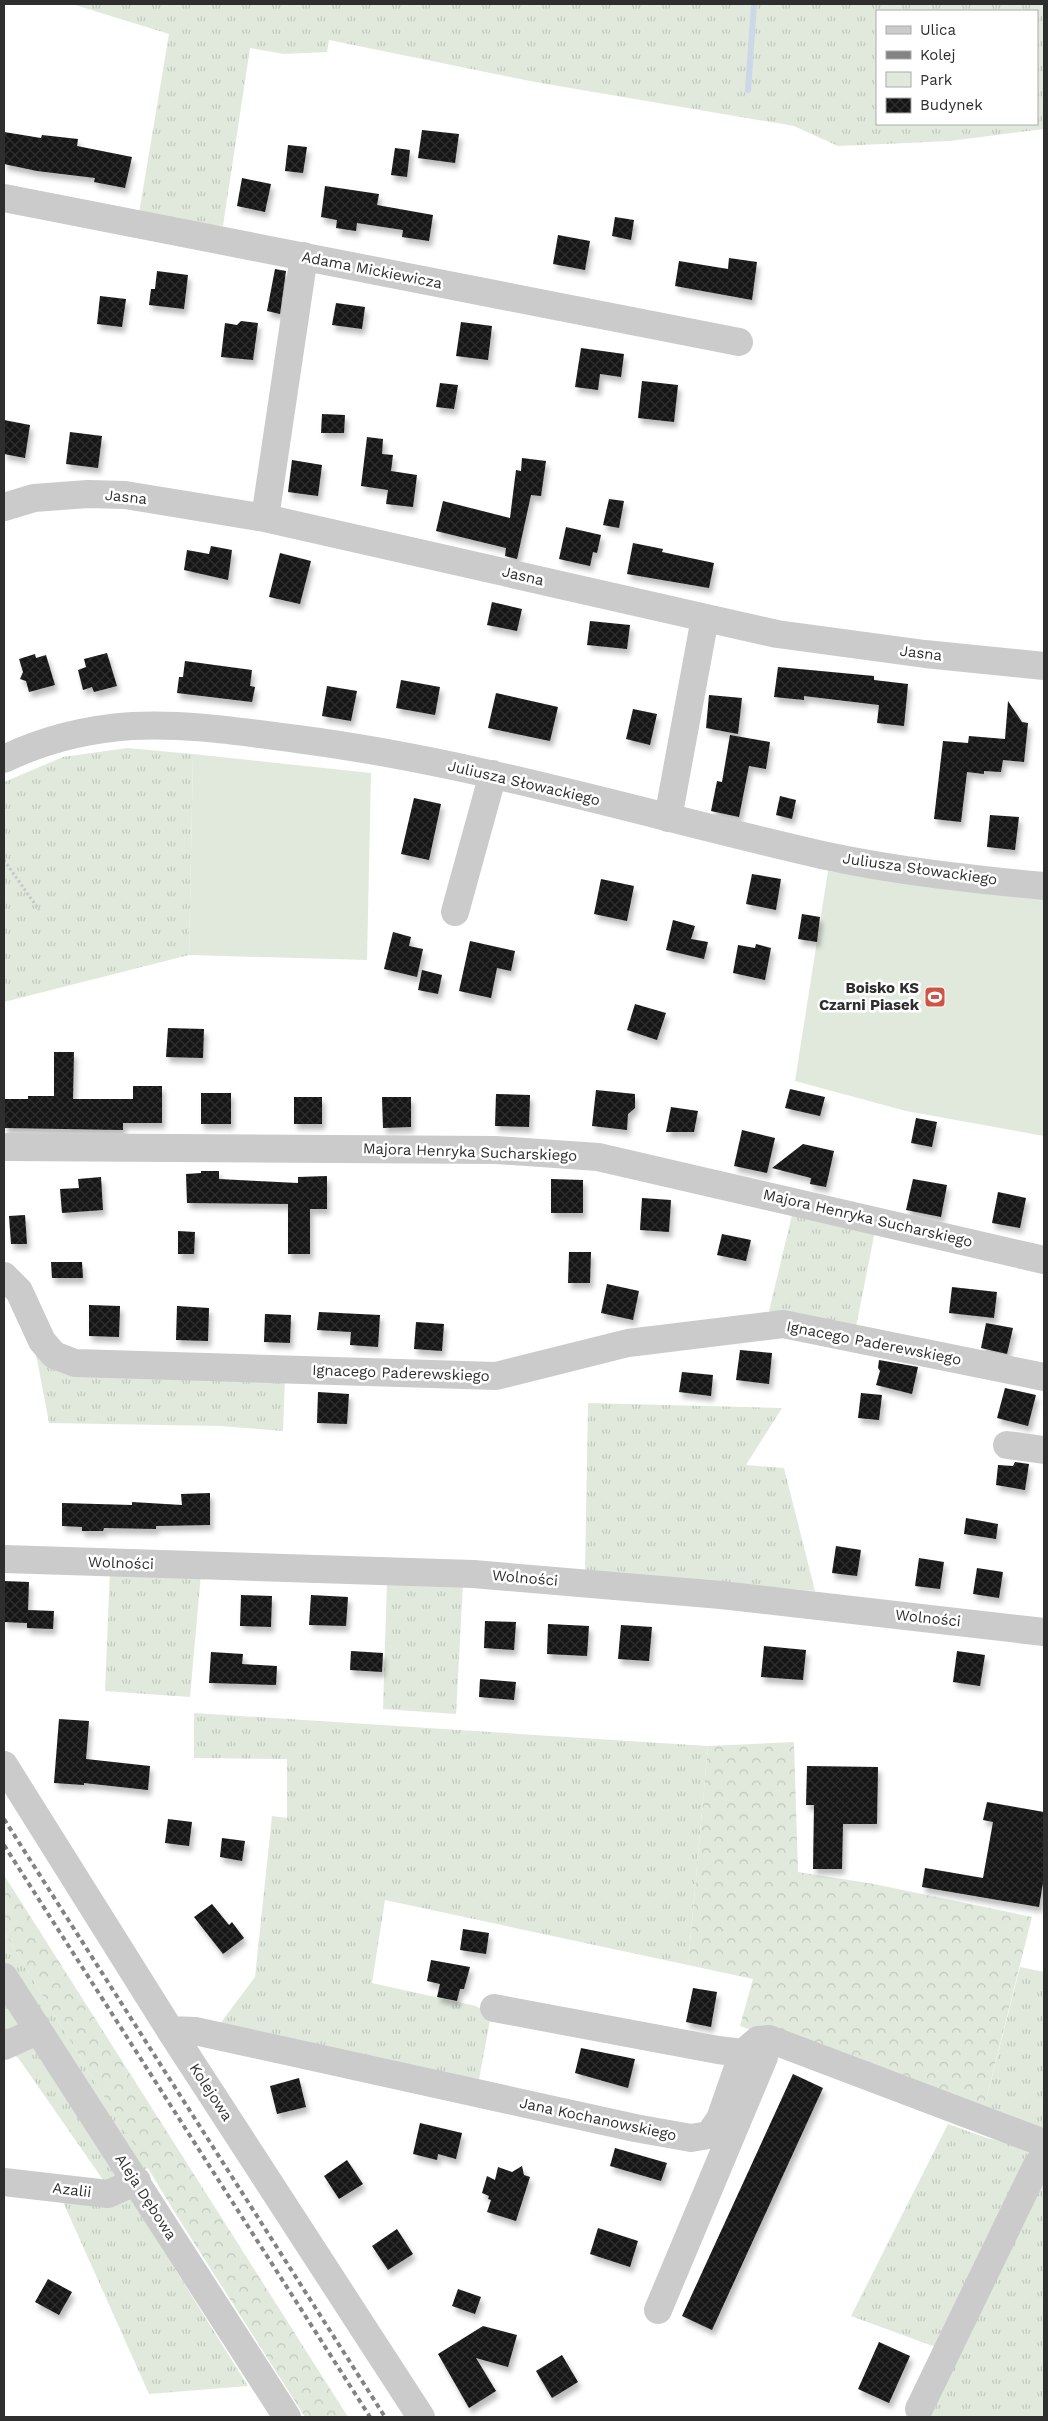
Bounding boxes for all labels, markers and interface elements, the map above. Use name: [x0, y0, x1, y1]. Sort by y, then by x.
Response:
legend: [876, 10, 1038, 125]
text: Ulica: [920, 21, 957, 39]
text: Kolej: [920, 46, 955, 64]
text: Park: [920, 71, 953, 89]
text: Budynek: [920, 96, 983, 114]
street label: Adama Mickiewicza: [300, 248, 444, 293]
street label: Jasna: [104, 486, 149, 508]
street label: Jasna: [500, 562, 546, 590]
street label: Jasna: [899, 641, 944, 665]
street label: Juliusza Słowackiego: [446, 757, 602, 809]
street label: Juliusza Słowackiego: [842, 849, 998, 889]
place label: Boisko KS Czarni Piasek: [819, 979, 920, 1014]
sports icon: Boisko KS Czarni Piasek: [923, 985, 947, 1009]
street label: Majora Henryka Sucharskiego: [363, 1139, 577, 1165]
street label: Majora Henryka Sucharskiego: [761, 1185, 975, 1251]
street label: Ignacego Paderewskiego: [785, 1317, 963, 1369]
street label: Ignacego Paderewskiego: [312, 1361, 490, 1385]
street label: Wolności: [88, 1553, 154, 1573]
street label: Wolności: [491, 1566, 559, 1590]
street label: Wolności: [894, 1606, 962, 1630]
street label: Kolejowa: [186, 2060, 237, 2125]
street label: Jana Kochanowskiego: [518, 2094, 678, 2144]
street label: Aleja Dębowa: [112, 2151, 181, 2244]
street label: Azalii: [52, 2179, 92, 2201]

